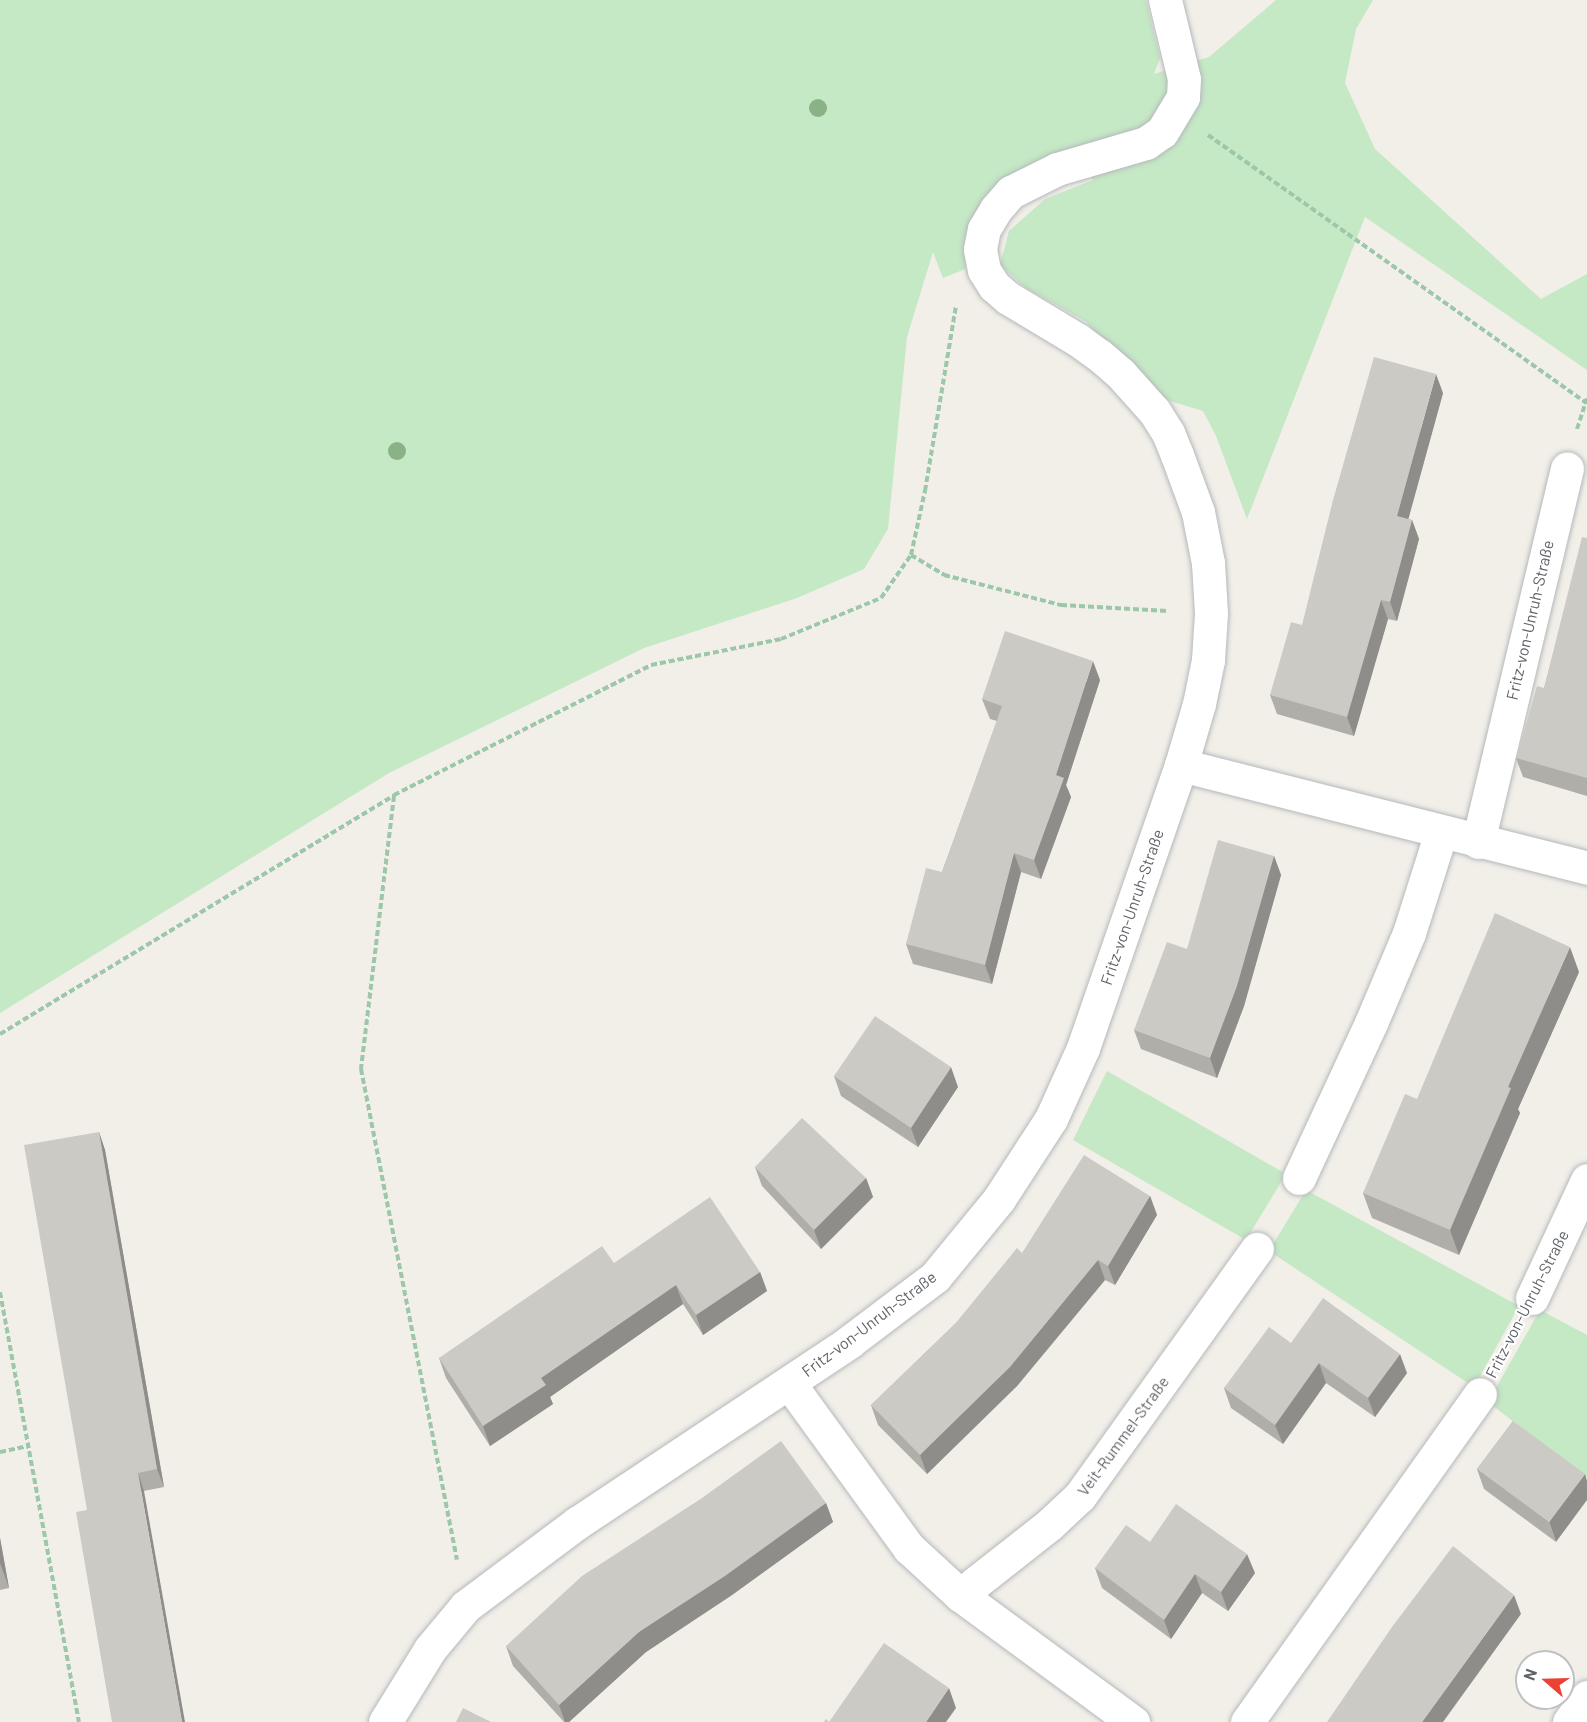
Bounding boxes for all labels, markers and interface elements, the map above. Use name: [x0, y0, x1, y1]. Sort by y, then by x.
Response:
street label: Fritz-von-Unruh-Straße: [1502, 538, 1558, 702]
street label: Fritz-von-Unruh-Straße: [1096, 827, 1168, 987]
street label: Fritz-von-Unruh-Straße: [1481, 1227, 1573, 1381]
street label: Fritz-von-Unruh-Straße: [798, 1267, 940, 1381]
street label: Veit-Rummel-Straße: [1073, 1373, 1173, 1499]
north arrow: [1515, 1650, 1575, 1710]
text: N: [1519, 1666, 1540, 1683]

